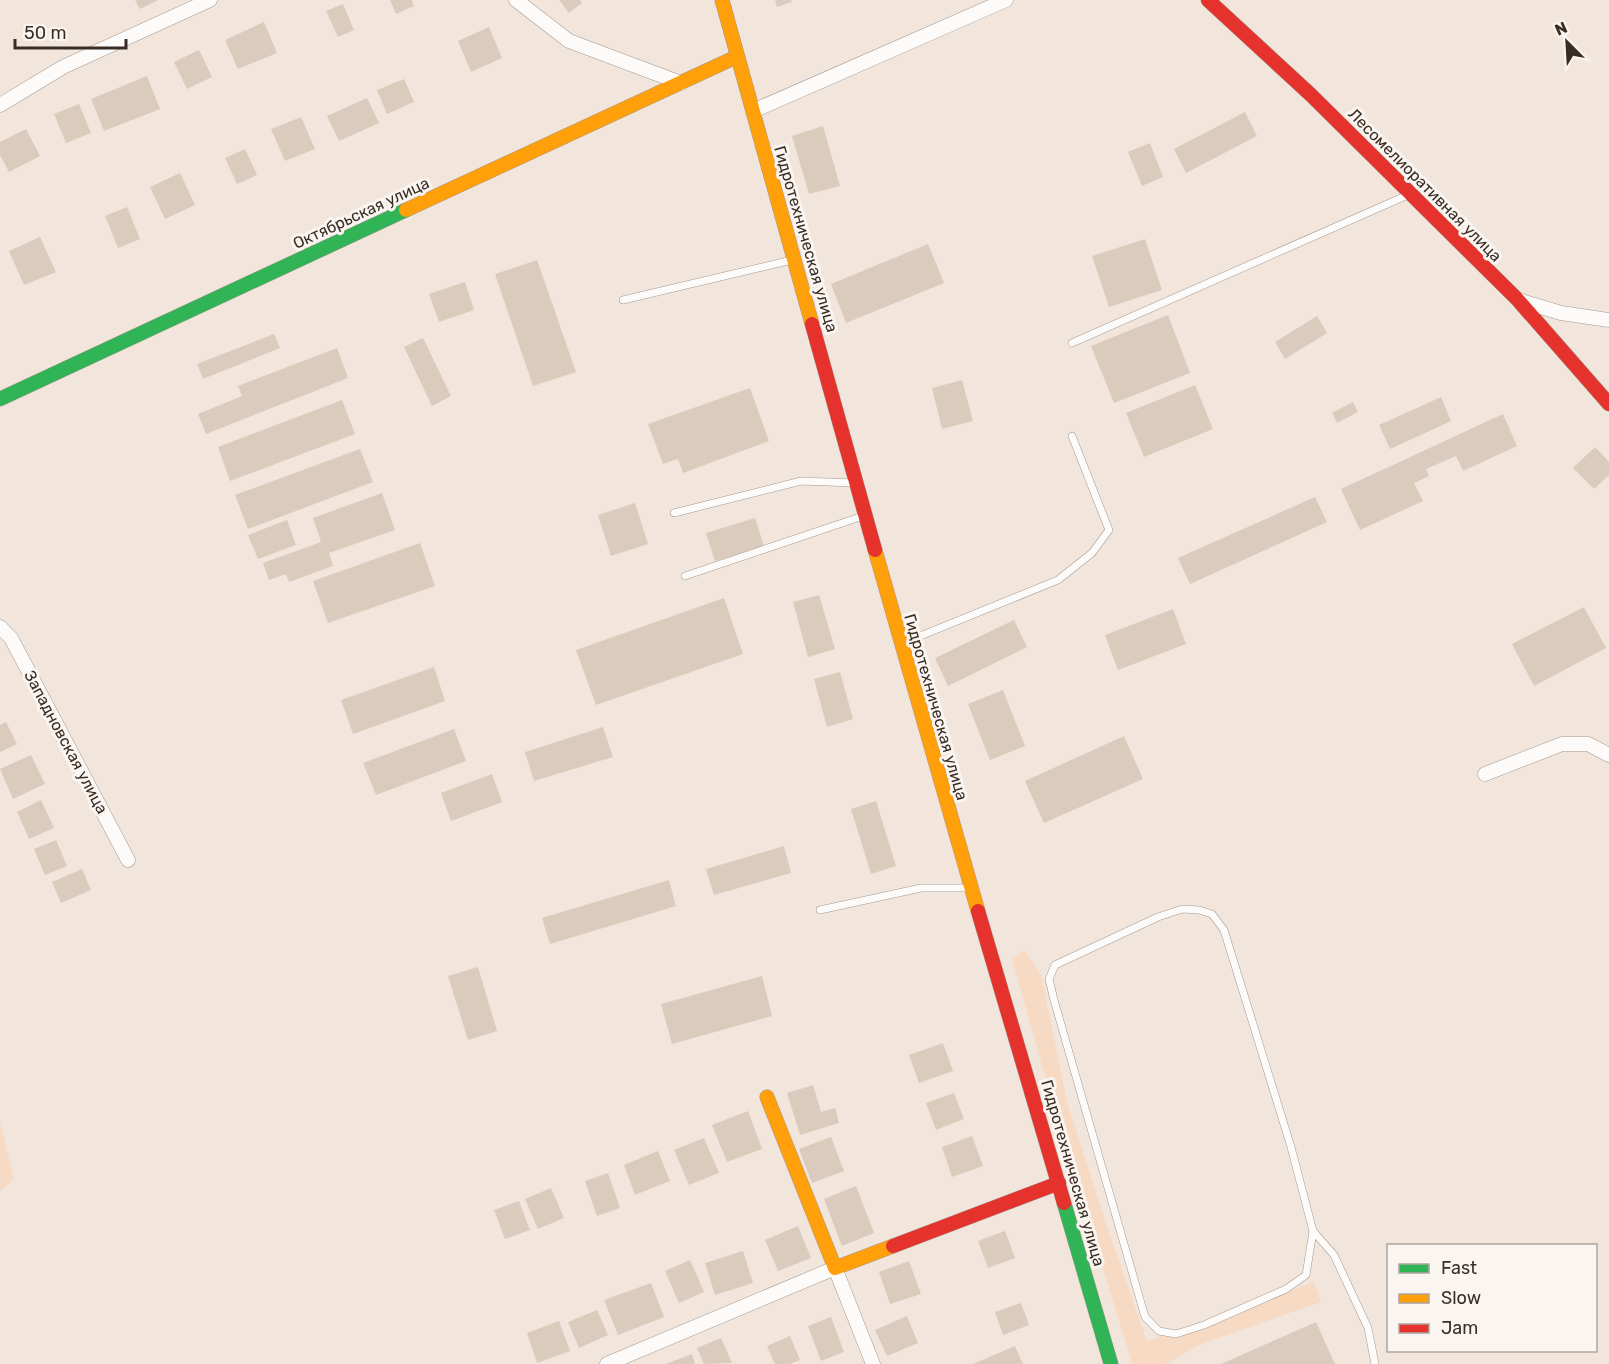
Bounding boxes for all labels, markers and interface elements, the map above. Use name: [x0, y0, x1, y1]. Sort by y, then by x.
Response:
scale bar: [15, 12, 126, 50]
north arrow: [1537, 12, 1597, 72]
text: N: [1552, 18, 1570, 40]
text: 50 m: [24, 22, 67, 44]
street label: Лесомелиоративная улица: [1344, 104, 1506, 266]
street label: Гидротехническая улица: [770, 144, 842, 334]
street label: Октябрьская улица: [290, 173, 432, 253]
street label: Гидротехническая улица: [900, 612, 972, 802]
street label: Западновская улица: [20, 667, 112, 817]
street label: Гидротехническая улица: [1037, 1078, 1109, 1268]
legend: [1387, 1244, 1597, 1352]
text: Fast: [1441, 1257, 1477, 1279]
text: Slow: [1441, 1287, 1481, 1309]
text: Jam: [1441, 1317, 1478, 1339]

